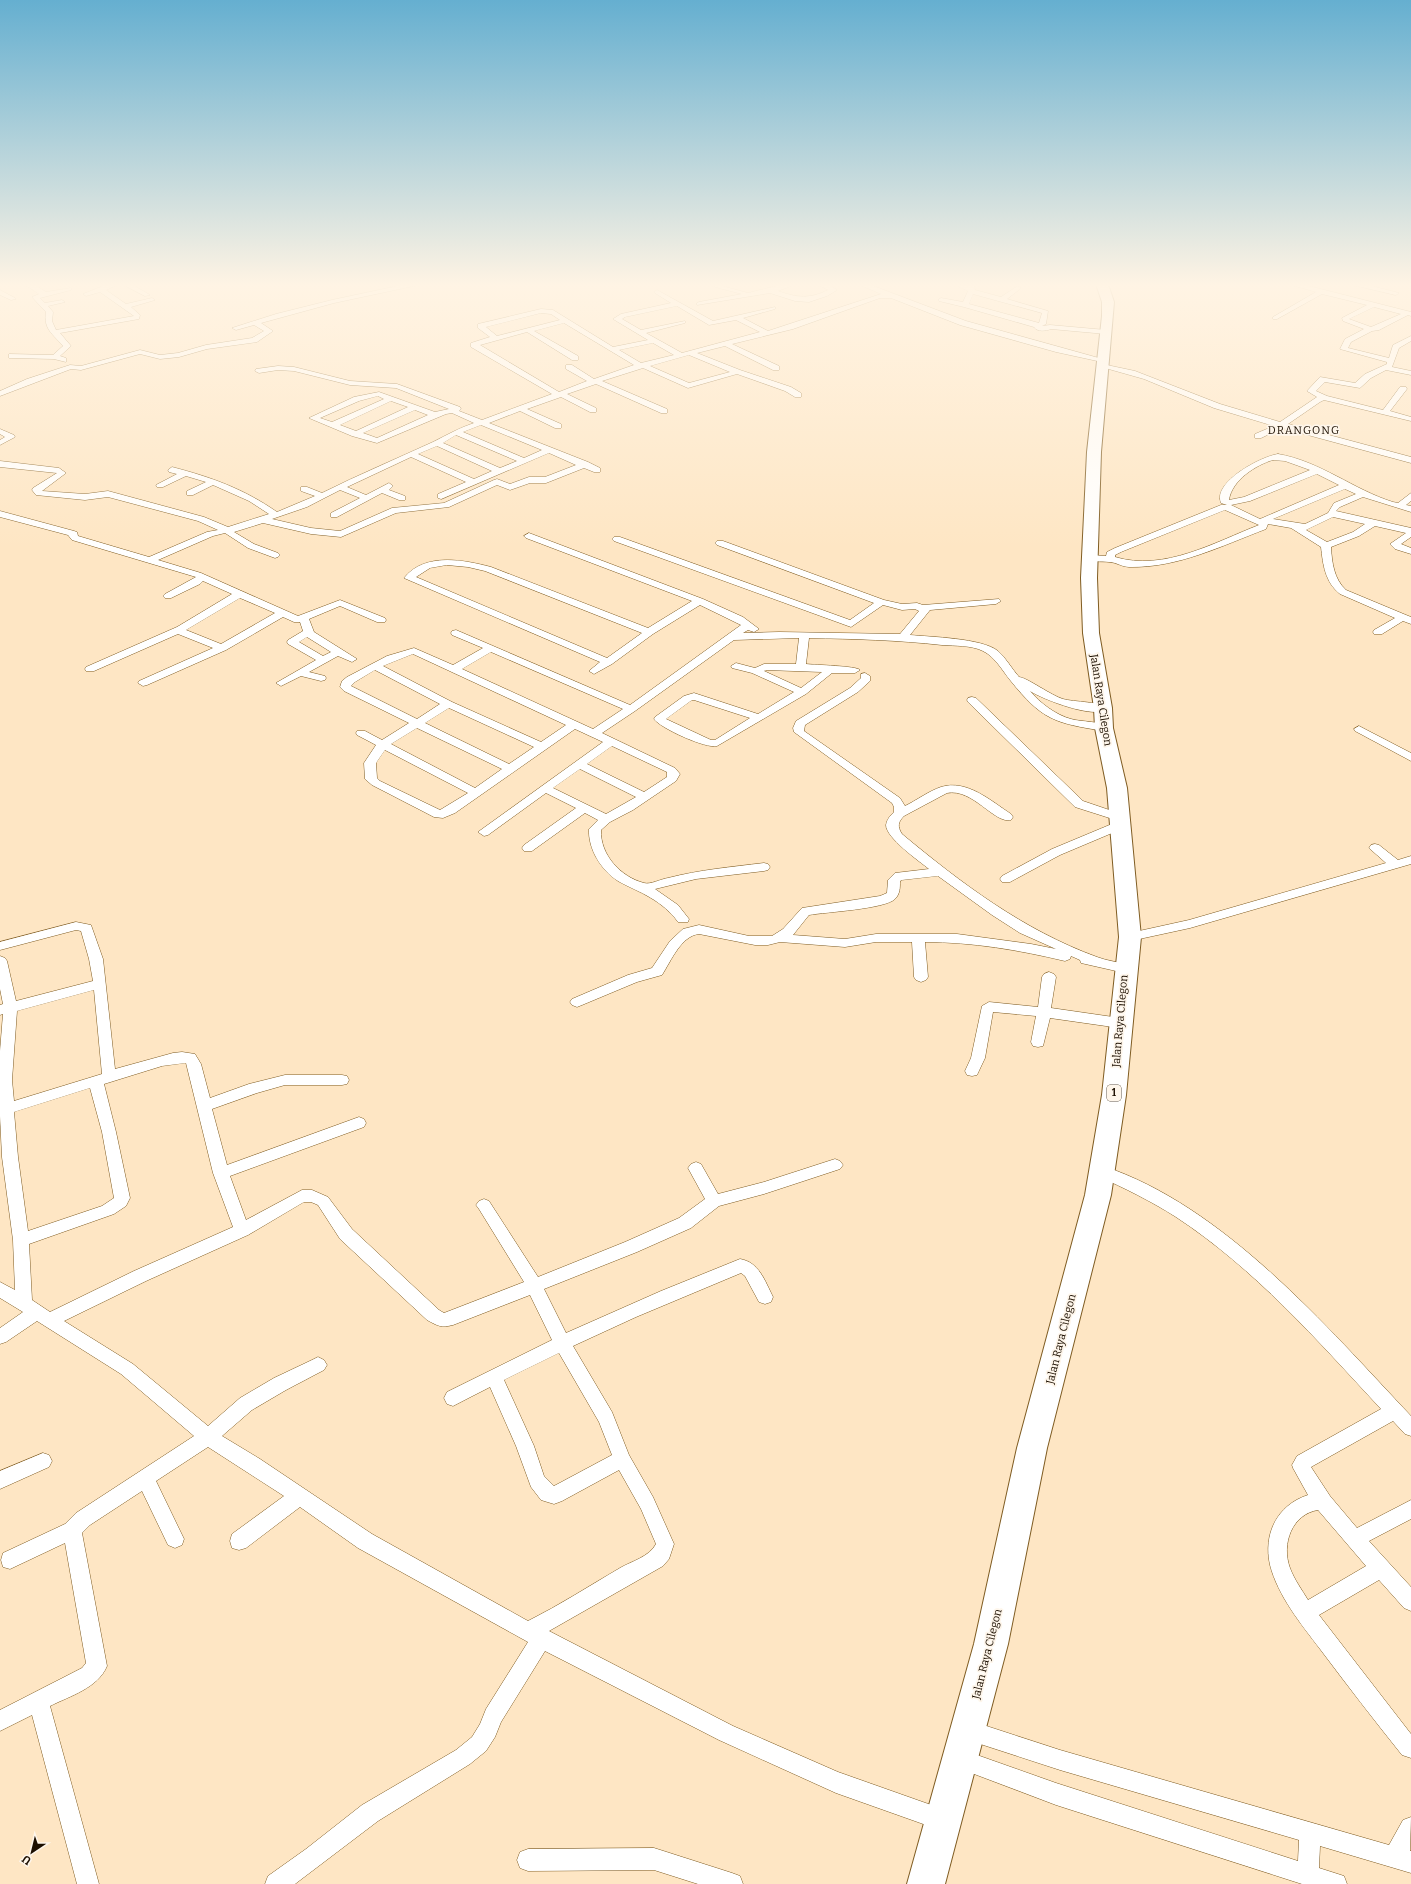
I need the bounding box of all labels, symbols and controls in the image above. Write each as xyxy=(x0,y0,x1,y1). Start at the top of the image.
district label: DRANGONG xyxy=(1268,424,1340,437)
street label: Jalan Raya Cilegon xyxy=(1087,652,1115,747)
street label: Jalan Raya Cilegon xyxy=(1109,974,1131,1069)
road number: 1 xyxy=(1107,1085,1121,1101)
street label: Jalan Raya Cilegon xyxy=(1043,1292,1079,1387)
street label: Jalan Raya Cilegon xyxy=(969,1607,1005,1702)
north arrow xyxy=(12,1832,52,1872)
text: U xyxy=(19,1852,34,1867)

